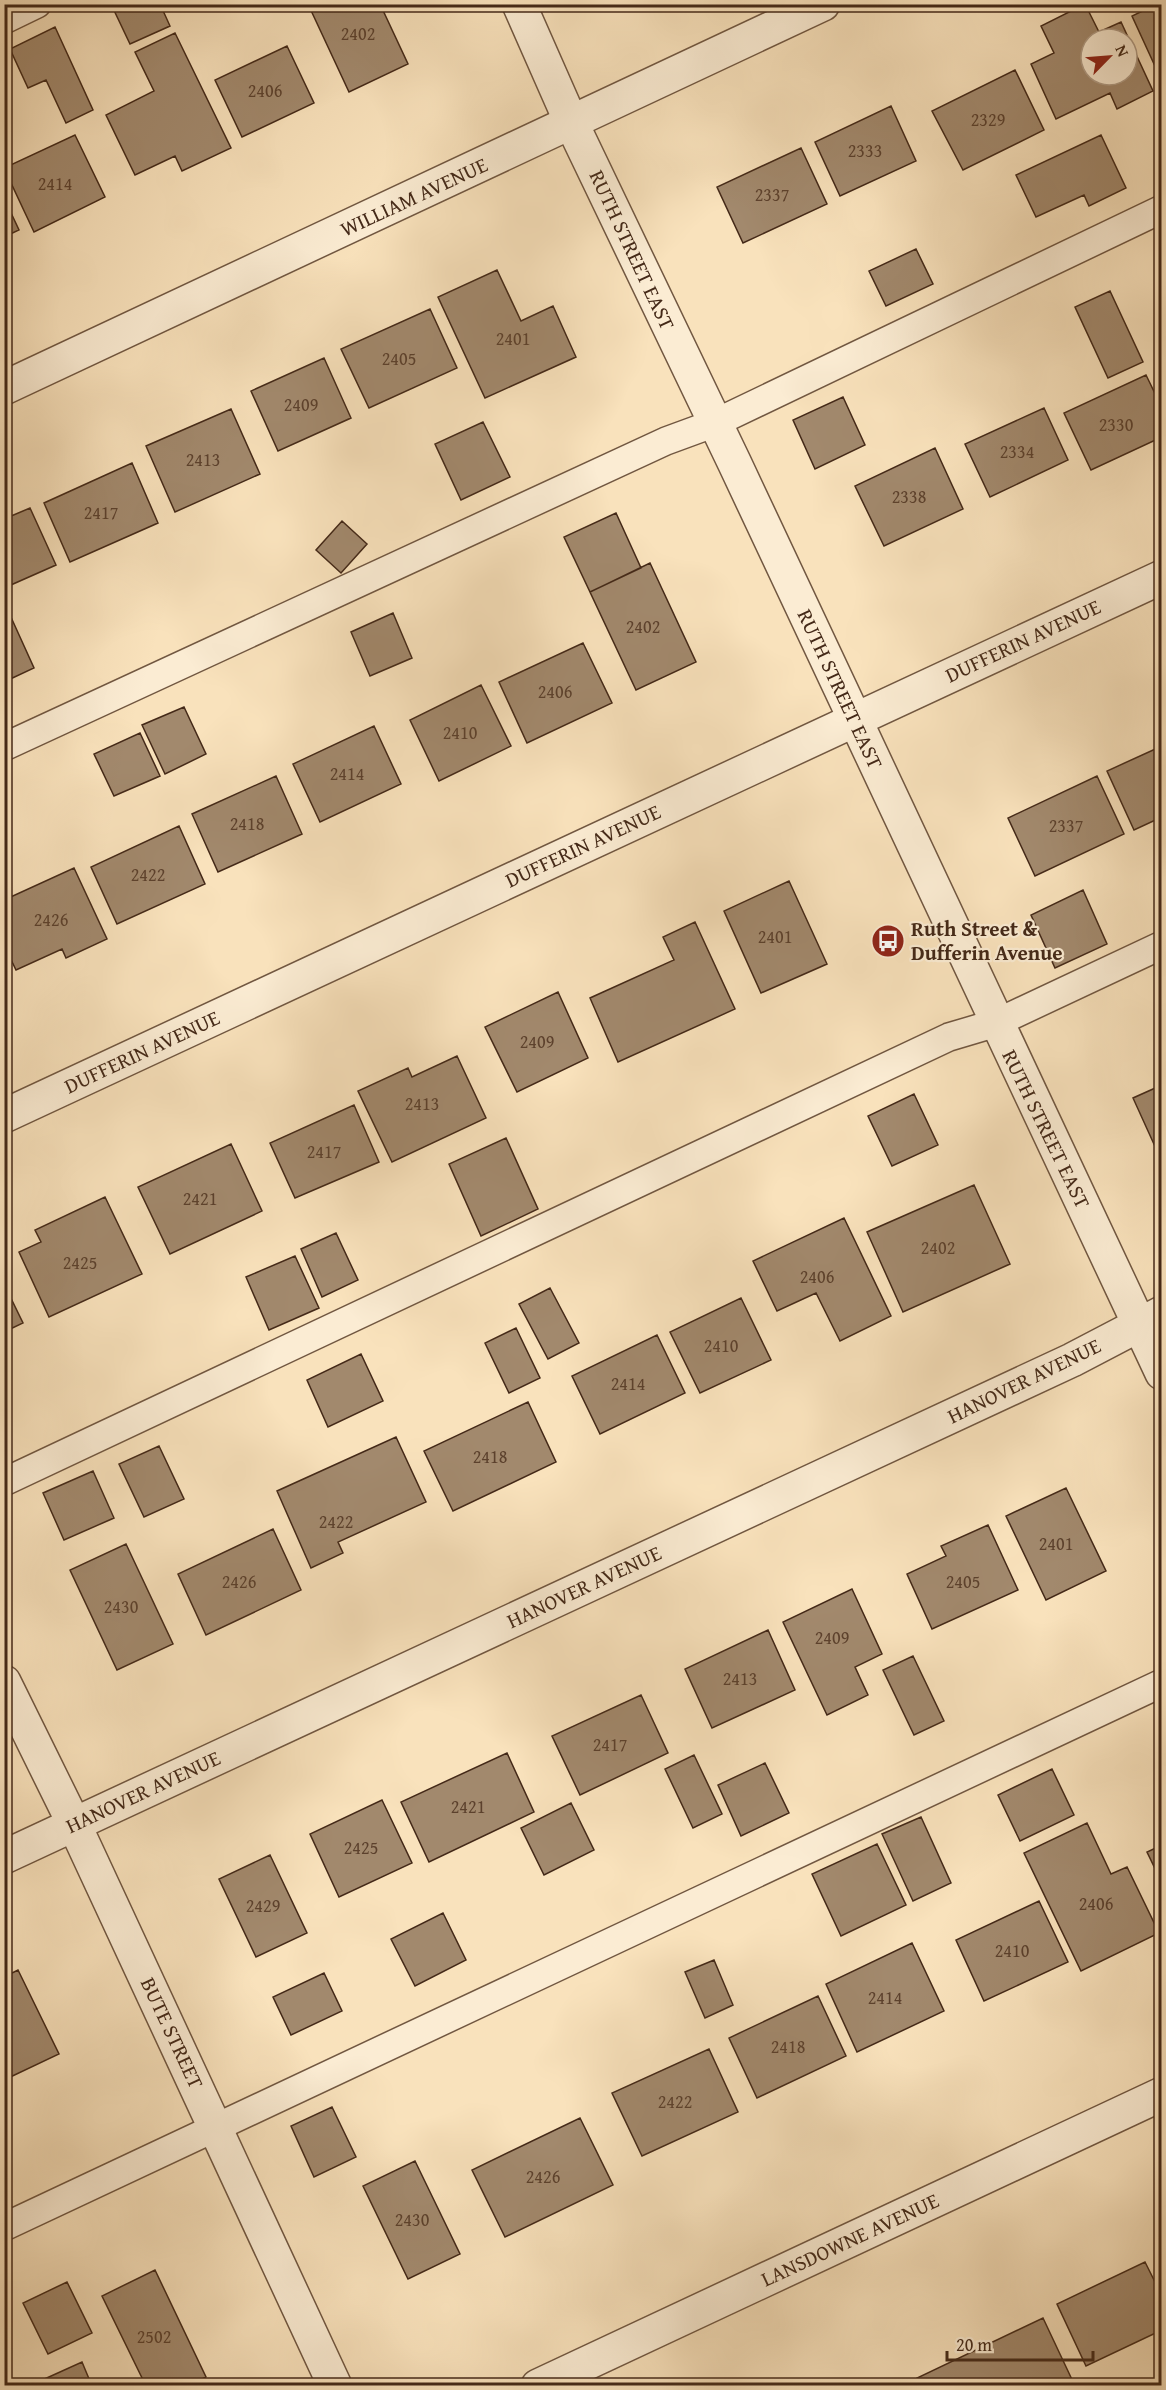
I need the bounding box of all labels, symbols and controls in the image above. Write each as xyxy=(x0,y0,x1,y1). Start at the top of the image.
house number: 2402 xyxy=(341,20,375,47)
north arrow xyxy=(1079,27,1139,87)
text: N xyxy=(1109,41,1136,61)
house number: 2406 xyxy=(248,77,282,104)
house number: 2329 xyxy=(971,106,1005,133)
house number: 2333 xyxy=(848,137,882,164)
street label: WILLIAM AVENUE xyxy=(335,149,493,244)
street label: RUTH STREET EAST xyxy=(582,165,683,335)
house number: 2414 xyxy=(38,170,72,197)
house number: 2337 xyxy=(755,181,789,208)
house number: 2401 xyxy=(496,325,530,352)
house number: 2405 xyxy=(382,345,416,372)
house number: 2409 xyxy=(284,391,318,418)
house number: 2330 xyxy=(1099,411,1134,438)
house number: 2334 xyxy=(1000,438,1034,465)
house number: 2413 xyxy=(186,446,220,473)
house number: 2338 xyxy=(892,483,926,510)
house number: 2417 xyxy=(84,499,118,526)
street label: DUFFERIN AVENUE xyxy=(940,591,1106,690)
street label: RUTH STREET EAST xyxy=(790,604,891,774)
house number: 2402 xyxy=(626,613,660,640)
house number: 2406 xyxy=(538,678,572,705)
house number: 2410 xyxy=(443,719,478,746)
house number: 2414 xyxy=(330,760,364,787)
street label: DUFFERIN AVENUE xyxy=(500,796,666,895)
house number: 2418 xyxy=(230,810,264,837)
house number: 2337 xyxy=(1049,812,1083,839)
house number: 2422 xyxy=(131,861,165,888)
house number: 2426 xyxy=(34,906,68,933)
place label: Ruth Street & Dufferin Avenue xyxy=(911,913,1063,968)
house number: 2401 xyxy=(758,923,792,950)
bus stop icon: Ruth Street & Dufferin Avenue xyxy=(870,923,906,959)
street label: DUFFERIN AVENUE xyxy=(59,1002,225,1101)
house number: 2409 xyxy=(520,1028,554,1055)
street label: RUTH STREET EAST xyxy=(995,1044,1098,1214)
house number: 2413 xyxy=(405,1090,439,1117)
house number: 2417 xyxy=(307,1138,341,1165)
house number: 2421 xyxy=(183,1185,217,1212)
house number: 2402 xyxy=(921,1234,955,1261)
house number: 2425 xyxy=(63,1249,97,1276)
house number: 2406 xyxy=(800,1263,834,1290)
street label: HANOVER AVENUE xyxy=(942,1330,1106,1431)
house number: 2410 xyxy=(704,1332,739,1359)
house number: 2414 xyxy=(611,1370,645,1397)
house number: 2418 xyxy=(473,1443,507,1470)
house number: 2422 xyxy=(319,1508,353,1535)
house number: 2401 xyxy=(1039,1530,1073,1557)
street label: HANOVER AVENUE xyxy=(501,1537,666,1636)
house number: 2426 xyxy=(222,1568,256,1595)
house number: 2405 xyxy=(946,1568,980,1595)
house number: 2430 xyxy=(104,1593,139,1620)
house number: 2409 xyxy=(815,1624,849,1651)
house number: 2413 xyxy=(723,1665,757,1692)
house number: 2417 xyxy=(593,1731,627,1758)
street label: HANOVER AVENUE xyxy=(60,1742,225,1841)
house number: 2421 xyxy=(451,1793,485,1820)
house number: 2425 xyxy=(344,1834,378,1861)
house number: 2406 xyxy=(1079,1890,1113,1917)
house number: 2429 xyxy=(246,1892,280,1919)
house number: 2410 xyxy=(995,1937,1030,1964)
street label: BUTE STREET xyxy=(133,1972,212,2094)
house number: 2414 xyxy=(868,1984,902,2011)
house number: 2418 xyxy=(771,2033,805,2060)
house number: 2422 xyxy=(658,2088,692,2115)
house number: 2426 xyxy=(526,2163,560,2190)
street label: LANSDOWNE AVENUE xyxy=(756,2185,944,2294)
house number: 2430 xyxy=(395,2206,430,2233)
house number: 2502 xyxy=(137,2323,171,2350)
scale bar xyxy=(947,2324,1092,2362)
text: 20 m xyxy=(956,2331,992,2358)

